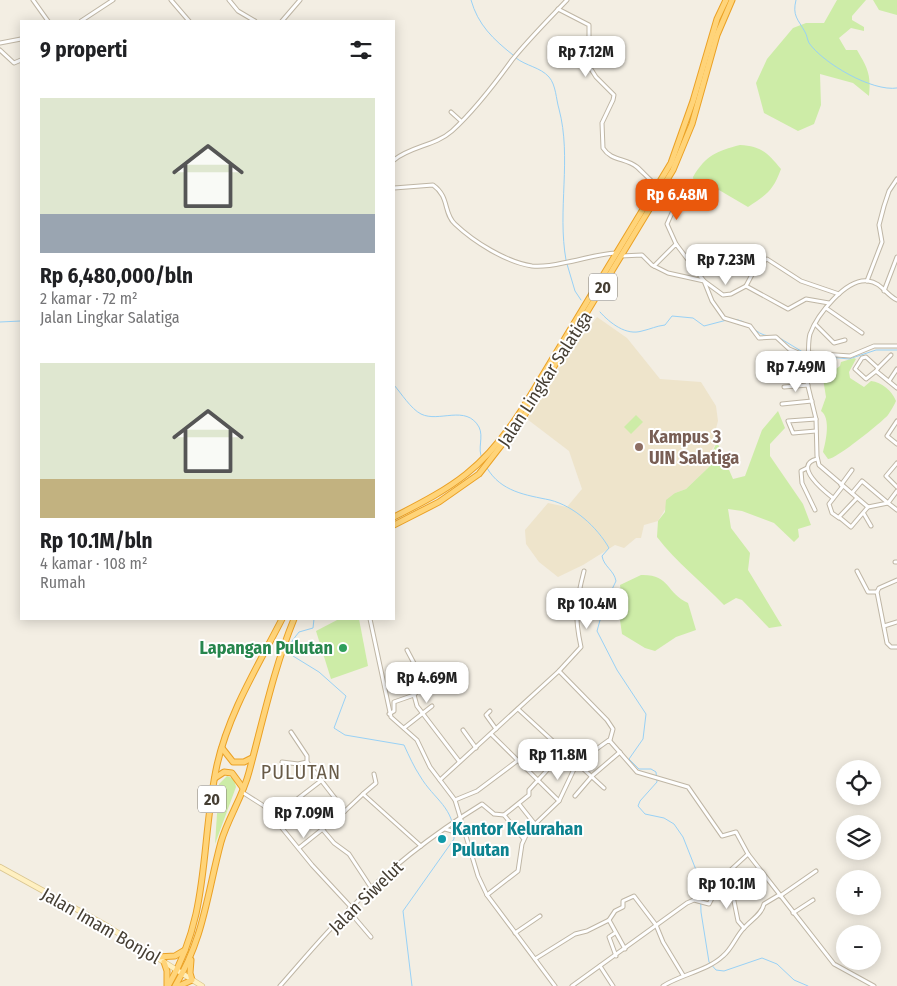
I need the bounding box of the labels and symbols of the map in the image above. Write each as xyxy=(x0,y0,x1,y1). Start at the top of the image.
pin: Rp 7.12M xyxy=(534,36,638,78)
pin: Rp 6.48M xyxy=(625,178,729,221)
pin: Rp 7.23M xyxy=(674,244,778,286)
road number: 20 xyxy=(589,274,617,300)
street label: Jalan Lingkar Salatiga xyxy=(493,307,597,451)
pin: Rp 7.49M xyxy=(744,350,848,393)
place label: Kampus 3 UIN Salatiga xyxy=(649,426,739,469)
marker: Kampus 3 UIN Salatiga xyxy=(633,441,645,453)
pin: Rp 10.4M xyxy=(535,588,639,630)
place label: Lapangan Pulutan xyxy=(200,637,333,659)
marker: Lapangan Pulutan xyxy=(337,642,349,654)
pin: Rp 4.69M xyxy=(375,662,479,704)
pin: Rp 11.8M xyxy=(506,738,610,781)
district label: PULUTAN xyxy=(261,760,341,784)
road number: 20 xyxy=(198,786,226,812)
pin: Rp 7.09M xyxy=(252,796,356,839)
place label: Kantor Kelurahan Pulutan xyxy=(452,818,583,861)
marker: Kantor Kelurahan Pulutan xyxy=(436,833,448,845)
street label: Jalan Siwelut xyxy=(324,856,408,938)
pin: Rp 10.1M xyxy=(675,868,779,910)
street label: Jalan Imam Bonjol xyxy=(38,883,165,969)

